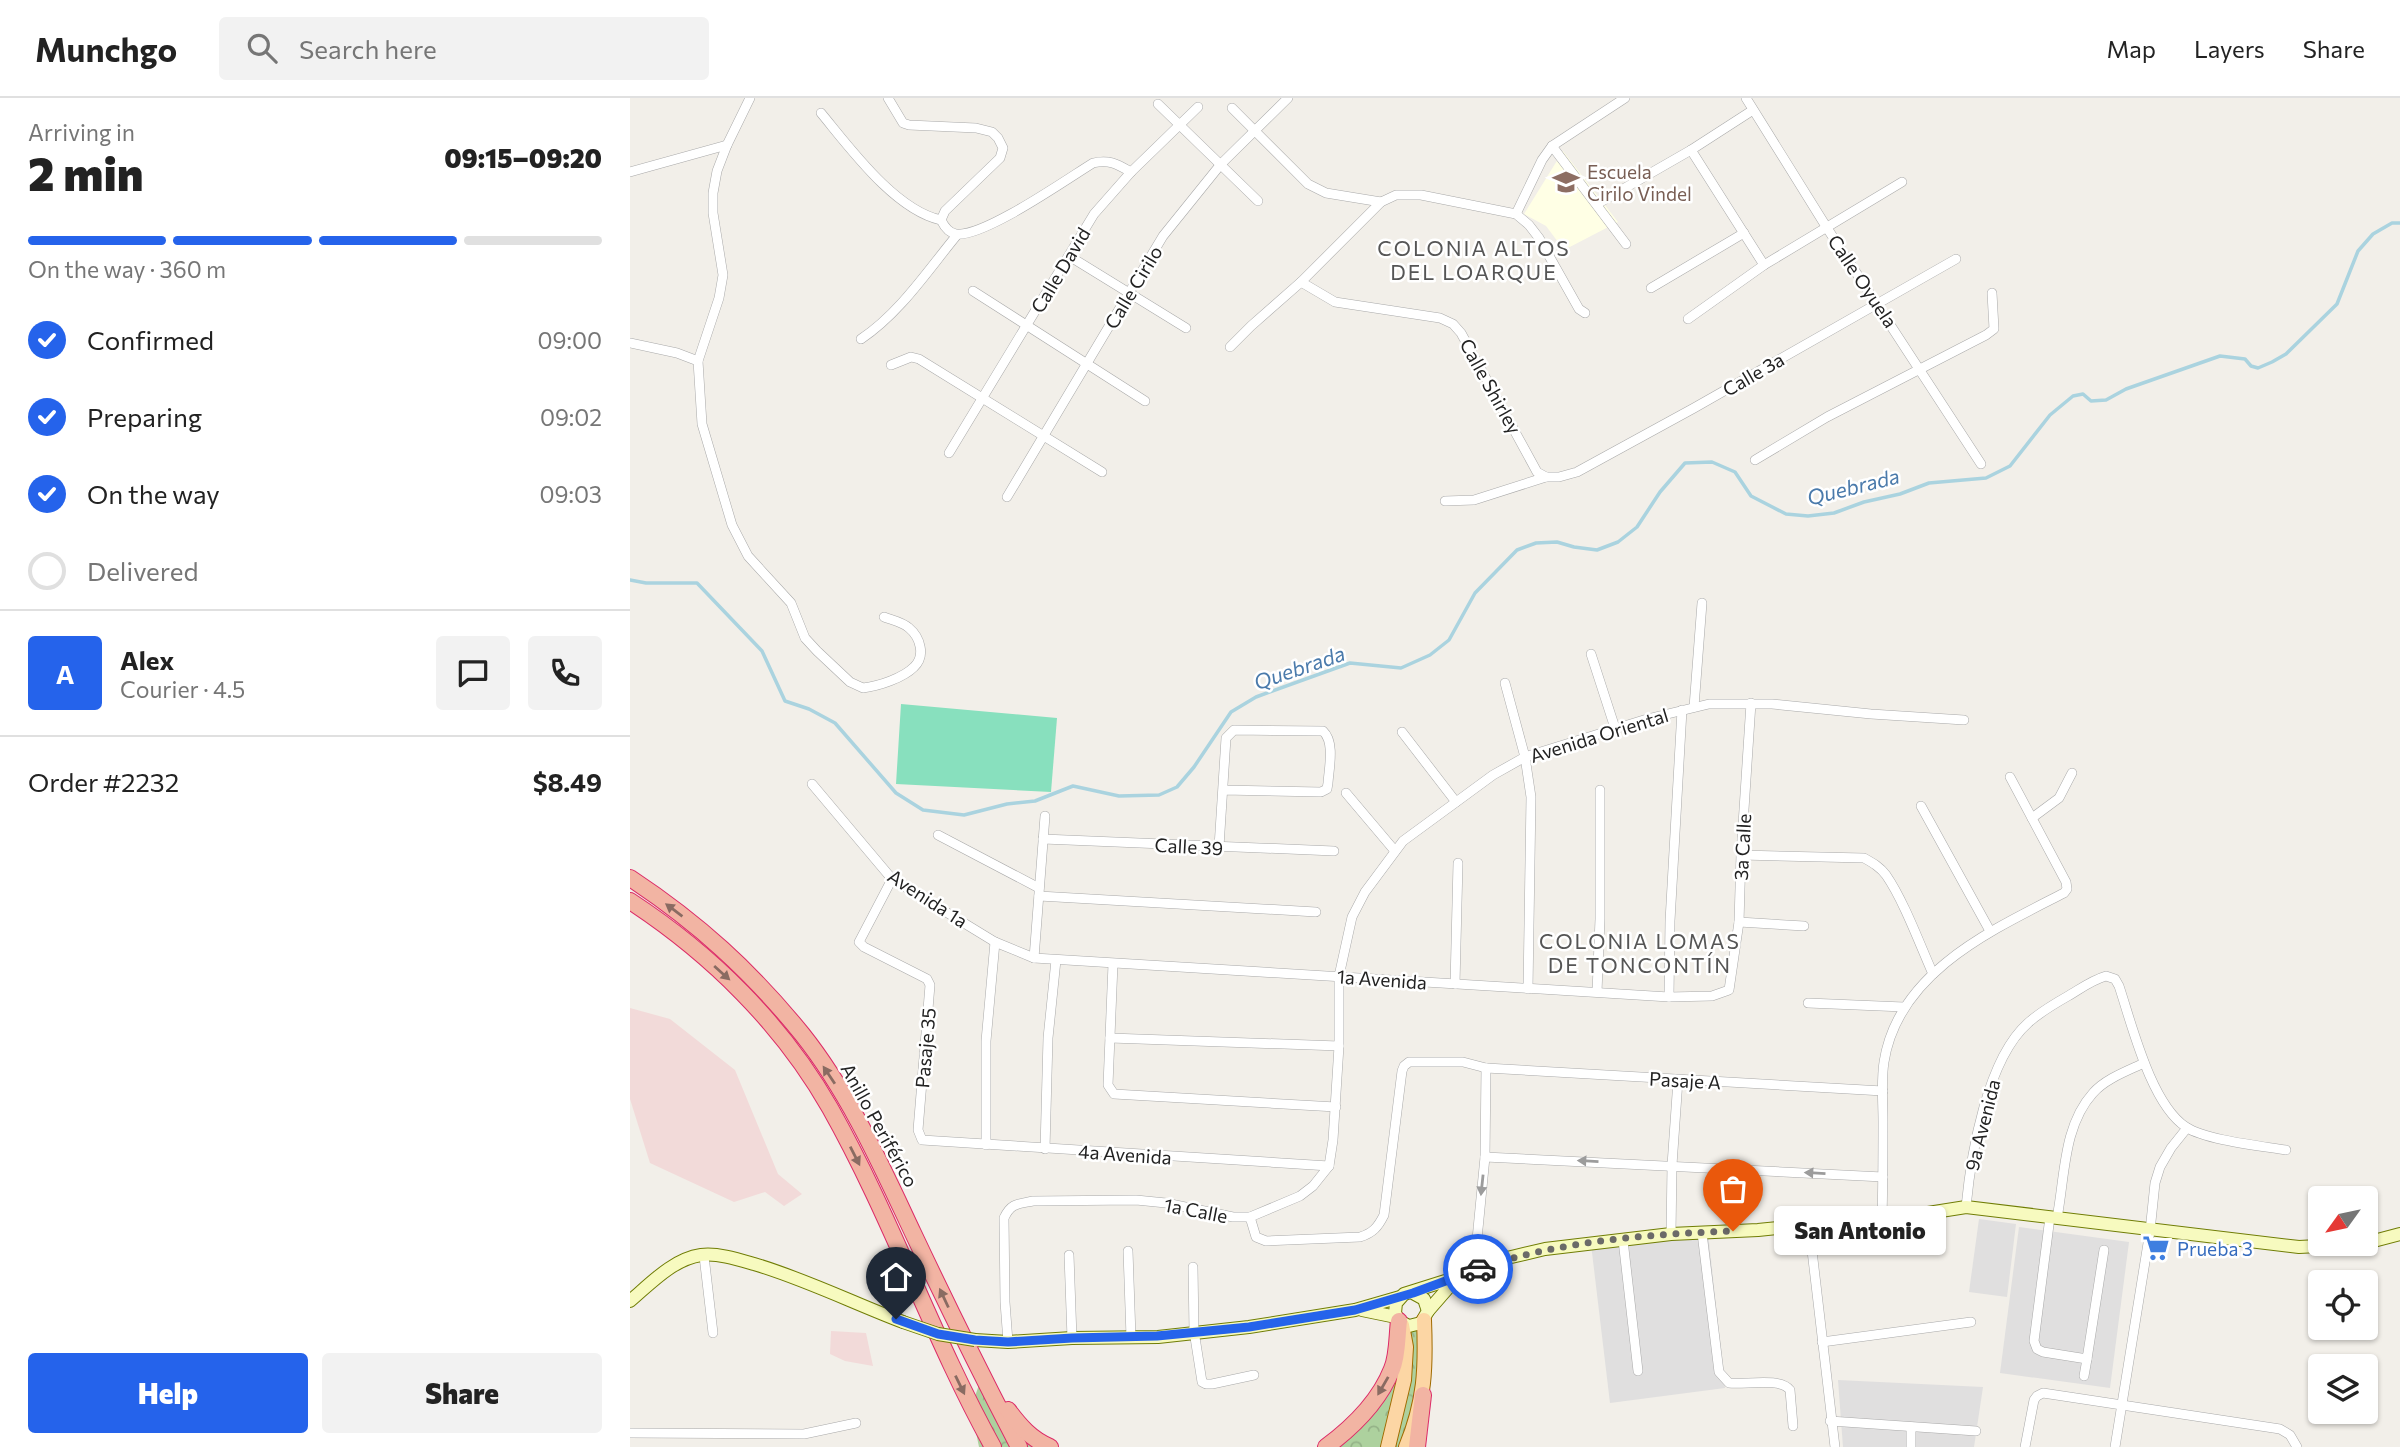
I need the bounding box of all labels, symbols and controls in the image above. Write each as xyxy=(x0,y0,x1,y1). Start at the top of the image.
search box xyxy=(219,17,709,80)
text: Munchgo xyxy=(35,28,177,69)
icon: search xyxy=(243,29,281,67)
text: Search here xyxy=(299,33,437,64)
text: Map xyxy=(2107,34,2156,63)
text: Layers xyxy=(2194,34,2265,63)
text: Share xyxy=(2303,34,2365,63)
text: Arriving in xyxy=(28,118,135,146)
text: 09:15–09:20 xyxy=(444,142,602,173)
text: 2 min xyxy=(28,144,144,200)
place label: Escuela Cirilo Vindel xyxy=(1587,160,1692,205)
school or university icon: Escuela Cirilo Vindel xyxy=(1551,167,1581,197)
street label: Calle David xyxy=(1026,223,1094,317)
street label: Calle Oyuela xyxy=(1824,230,1902,332)
district label: COLONIA ALTOS DEL LOARQUE xyxy=(1377,235,1571,284)
street label: Calle Cirilo xyxy=(1099,241,1167,333)
text: On the way · 360 m xyxy=(28,255,226,283)
icon: check xyxy=(28,321,66,359)
text: Confirmed xyxy=(87,324,214,355)
text: 09:00 xyxy=(538,326,602,354)
street label: Calle Shirley xyxy=(1455,334,1527,438)
street label: Calle 3a xyxy=(1718,347,1788,401)
icon: check xyxy=(28,398,66,436)
text: Preparing xyxy=(87,401,202,432)
text: 09:02 xyxy=(540,403,602,431)
water label: Quebrada xyxy=(1804,462,1902,510)
icon: check xyxy=(28,475,66,513)
text: On the way xyxy=(87,478,220,509)
text: 09:03 xyxy=(540,480,602,508)
text: Delivered xyxy=(87,555,198,586)
button: chat xyxy=(436,636,510,710)
button: phone xyxy=(528,636,602,710)
water label: Quebrada xyxy=(1250,640,1348,694)
text: Alex xyxy=(120,644,174,675)
text: A xyxy=(56,658,74,689)
text: Courier · 4.5 xyxy=(120,675,245,703)
street label: Avenida Oriental xyxy=(1527,703,1671,767)
text: Order #2232 xyxy=(28,766,179,797)
text: $8.49 xyxy=(533,766,602,797)
street label: 3a Calle xyxy=(1729,813,1755,881)
street label: Calle 39 xyxy=(1154,833,1224,859)
street label: Avenida 1a xyxy=(884,864,972,932)
one-way arrow xyxy=(665,903,684,917)
district label: COLONIA LOMAS DE TONCONTÍN xyxy=(1539,928,1741,977)
street label: 1a Avenida xyxy=(1336,964,1428,994)
one-way arrow xyxy=(713,965,731,981)
street label: Pasaje 35 xyxy=(910,1007,940,1089)
street label: Anillo Periférico xyxy=(837,1059,923,1191)
one-way arrow xyxy=(823,1065,836,1084)
street label: Pasaje A xyxy=(1648,1067,1722,1093)
street label: 9a Avenida xyxy=(1960,1077,2004,1173)
street label: 4a Avenida xyxy=(1078,1139,1172,1169)
one-way arrow xyxy=(849,1146,861,1166)
one-way arrow xyxy=(1577,1156,1599,1167)
pin xyxy=(1703,1159,1763,1231)
one-way arrow xyxy=(1804,1168,1826,1179)
icon: bag xyxy=(1714,1170,1752,1208)
one-way arrow xyxy=(1476,1174,1487,1196)
north arrow xyxy=(2308,1186,2378,1256)
map controls xyxy=(2308,1186,2378,1424)
street label: 1a Calle xyxy=(1162,1193,1230,1227)
callout: San Antonio xyxy=(1775,1206,1946,1256)
text: San Antonio xyxy=(1794,1216,1926,1244)
supermarket icon: Prueba 3 xyxy=(2141,1233,2171,1263)
courier xyxy=(1443,1234,1513,1304)
place label: Prueba 3 xyxy=(2177,1237,2253,1260)
pin xyxy=(866,1247,926,1319)
icon: car xyxy=(1459,1250,1497,1288)
icon: home xyxy=(877,1258,915,1296)
button: locate xyxy=(2308,1270,2378,1340)
one-way arrow xyxy=(938,1288,949,1309)
button: Help xyxy=(28,1353,308,1433)
button: Share xyxy=(322,1353,602,1433)
button: layers xyxy=(2308,1354,2378,1424)
one-way arrow xyxy=(955,1375,966,1395)
one-way arrow xyxy=(1376,1376,1389,1395)

